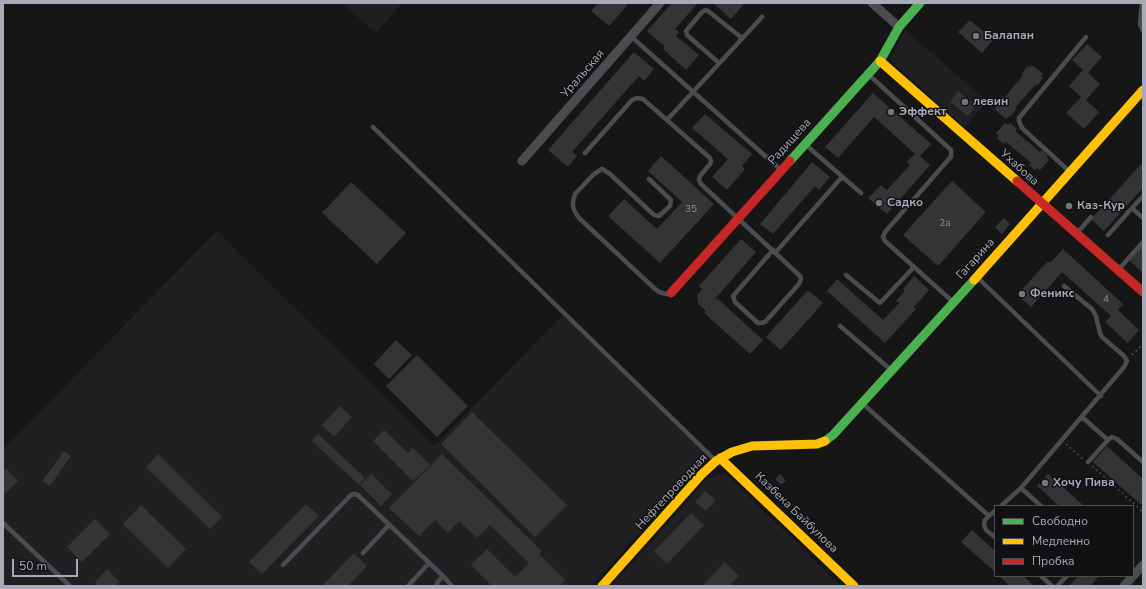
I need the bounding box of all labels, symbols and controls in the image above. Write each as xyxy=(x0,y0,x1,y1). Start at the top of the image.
place label: Балапан xyxy=(984,29,1034,43)
marker: Балапан xyxy=(971,31,981,41)
street label: Уральская xyxy=(558,47,608,101)
place label: левин xyxy=(973,95,1008,109)
marker: левин xyxy=(960,97,970,107)
place label: Эффект xyxy=(899,105,946,119)
marker: Эффект xyxy=(886,107,896,117)
street label: Радищева xyxy=(765,116,815,168)
street label: Ухабова xyxy=(997,147,1041,189)
place label: Садко xyxy=(887,196,923,210)
marker: Садко xyxy=(874,198,884,208)
place label: Каз-Кур xyxy=(1077,199,1125,213)
marker: Каз-Кур xyxy=(1064,201,1074,211)
house number: 35 xyxy=(685,204,697,216)
house number: 2а xyxy=(939,218,951,230)
street label: Гагарина xyxy=(954,235,998,283)
place label: Феникс xyxy=(1030,287,1074,301)
marker: Феникс xyxy=(1017,289,1027,299)
house number: 4 xyxy=(1103,294,1109,306)
street label: Нефтепроводная xyxy=(633,451,711,533)
street label: Казбека Байбулова xyxy=(751,470,841,556)
place label: Хочу Пива xyxy=(1053,476,1115,490)
marker: Хочу Пива xyxy=(1040,478,1050,488)
legend xyxy=(994,505,1134,577)
text: Свободно xyxy=(1032,513,1088,529)
text: Медленно xyxy=(1032,533,1090,549)
scale bar xyxy=(14,551,80,577)
text: Пробка xyxy=(1032,553,1075,569)
text: 50 m xyxy=(19,558,47,574)

